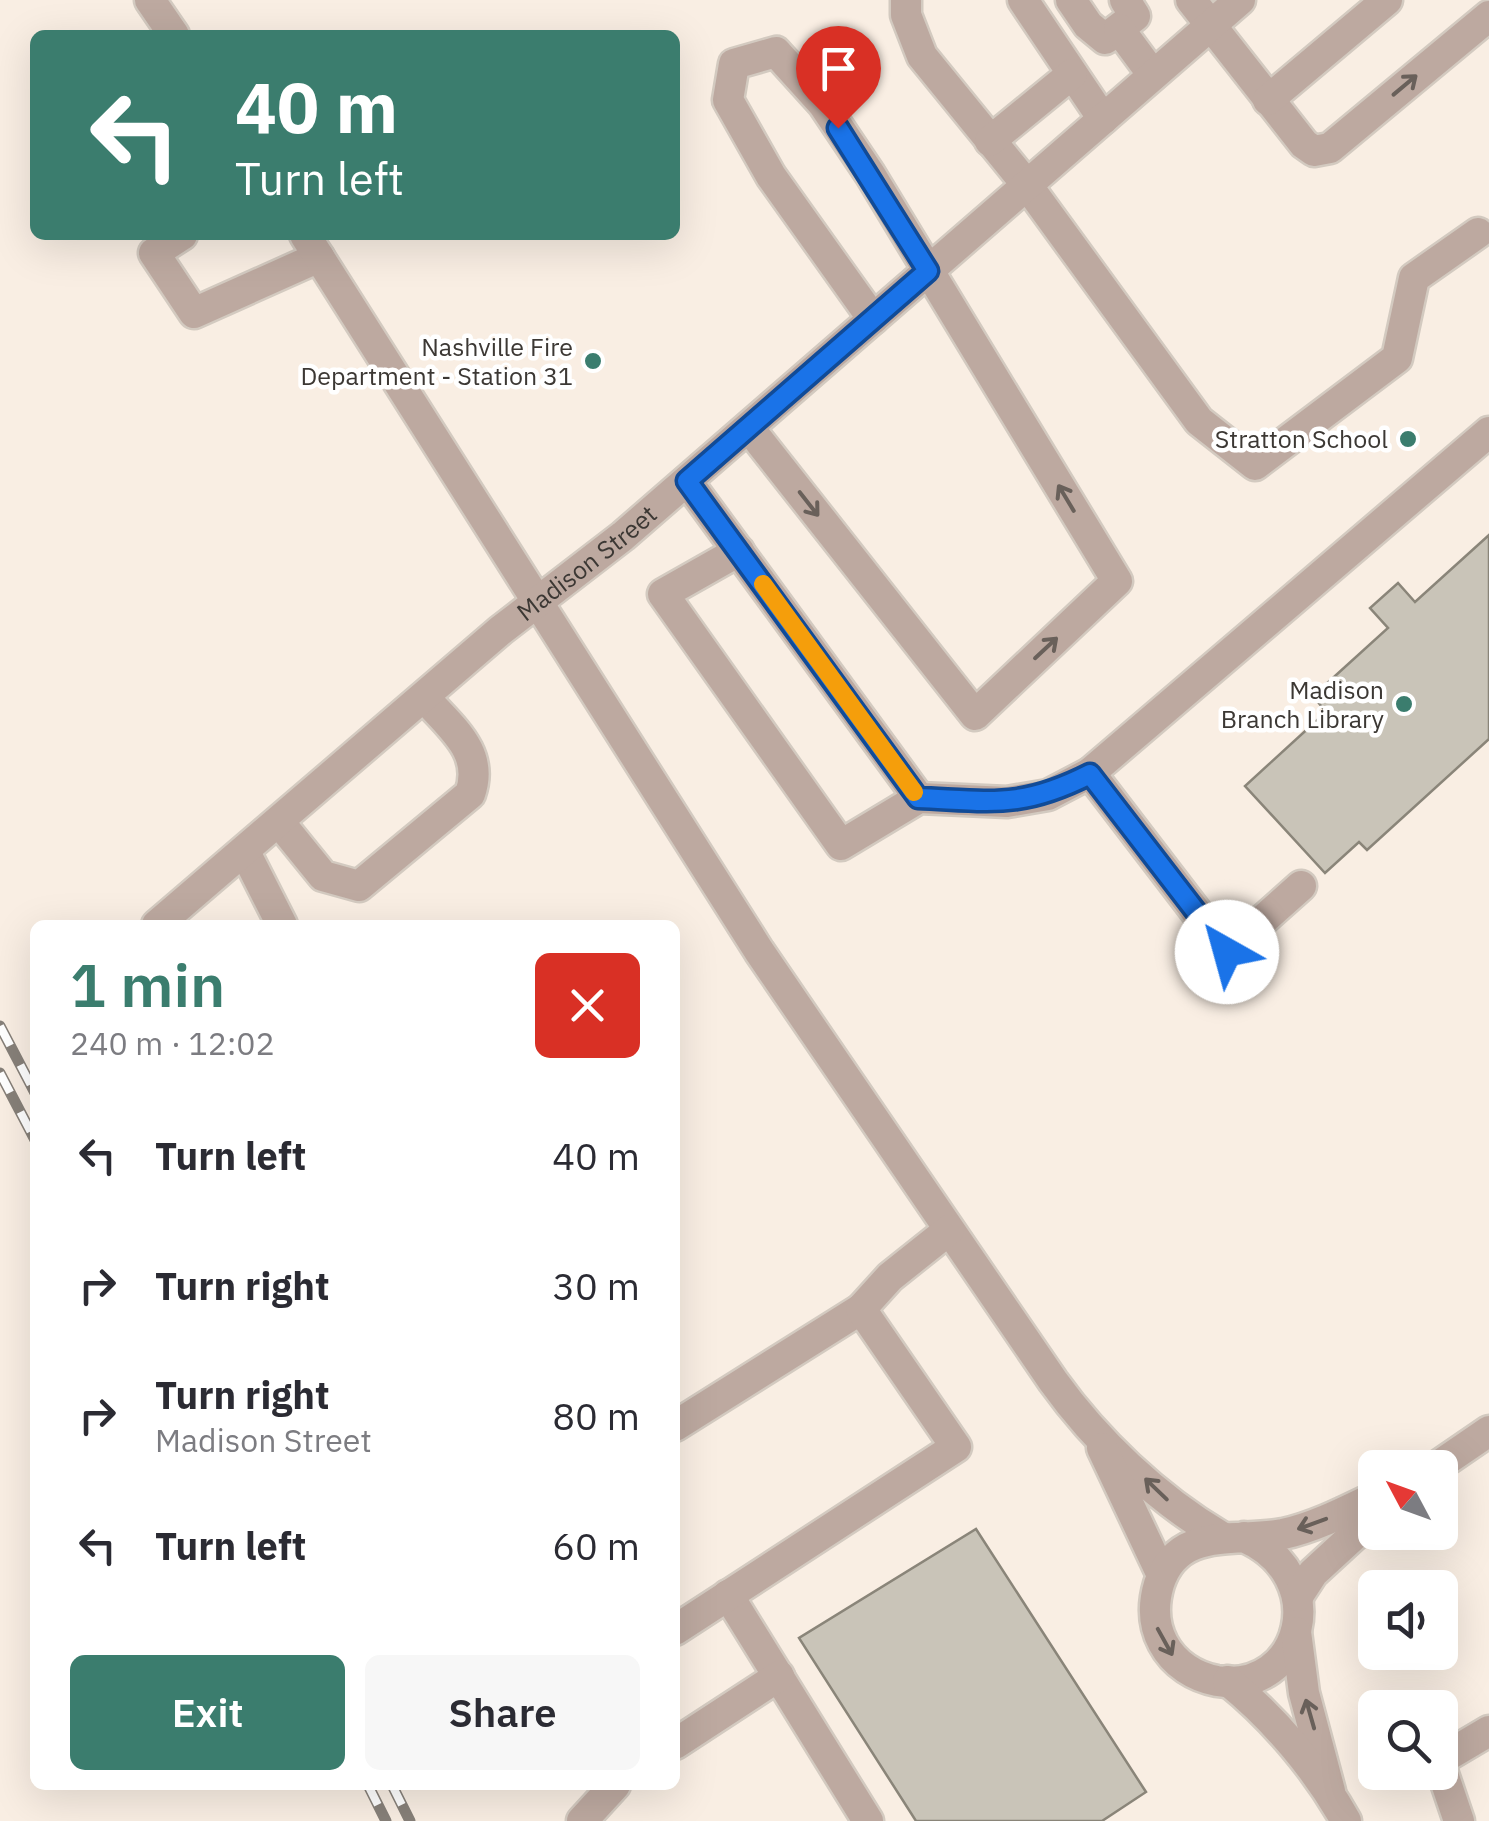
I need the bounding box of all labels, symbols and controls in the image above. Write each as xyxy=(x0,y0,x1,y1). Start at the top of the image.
pin xyxy=(796,26,881,129)
icon: arrive xyxy=(811,41,866,96)
text: 40 m xyxy=(235,61,398,152)
icon: left xyxy=(70,70,200,200)
one-way arrow xyxy=(1392,74,1417,97)
text: Turn left xyxy=(235,149,404,207)
place label: Nashville Fire Department - Station 31 xyxy=(301,330,573,392)
marker: Nashville Fire Department - Station 31 xyxy=(582,350,604,372)
place label: Stratton School xyxy=(1215,422,1388,455)
marker: Stratton School xyxy=(1397,428,1419,450)
one-way arrow xyxy=(1056,484,1076,513)
one-way arrow xyxy=(798,490,819,517)
street label: Madison Street xyxy=(510,497,663,628)
one-way arrow xyxy=(1033,636,1057,660)
place label: Madison Branch Library xyxy=(1221,673,1385,735)
marker: Madison Branch Library xyxy=(1393,693,1415,715)
position arrow xyxy=(1175,900,1279,1004)
text: 1 min xyxy=(70,945,225,1024)
button: close xyxy=(535,953,640,1058)
text: 240 m · 12:02 xyxy=(70,1022,275,1064)
icon: left xyxy=(70,1128,125,1183)
text: Turn left xyxy=(155,1131,306,1180)
text: 40 m xyxy=(552,1131,640,1180)
icon: right xyxy=(70,1258,125,1313)
text: Turn right xyxy=(155,1261,330,1310)
text: 30 m xyxy=(552,1261,640,1310)
text: Turn right xyxy=(155,1370,330,1419)
icon: right xyxy=(70,1388,125,1443)
text: 80 m xyxy=(552,1391,640,1440)
text: Madison Street xyxy=(155,1419,372,1461)
north arrow xyxy=(1358,1450,1458,1550)
map controls xyxy=(1358,1450,1458,1790)
one-way arrow xyxy=(1145,1477,1169,1501)
one-way arrow xyxy=(1297,1516,1328,1534)
icon: left xyxy=(70,1518,125,1573)
text: Turn left xyxy=(155,1521,306,1570)
text: 60 m xyxy=(552,1521,640,1570)
button: sound xyxy=(1358,1570,1458,1670)
one-way arrow xyxy=(1156,1627,1176,1656)
button: Exit xyxy=(70,1655,345,1770)
button: Share xyxy=(365,1655,640,1770)
button: search xyxy=(1358,1690,1458,1790)
one-way arrow xyxy=(1300,1698,1318,1730)

